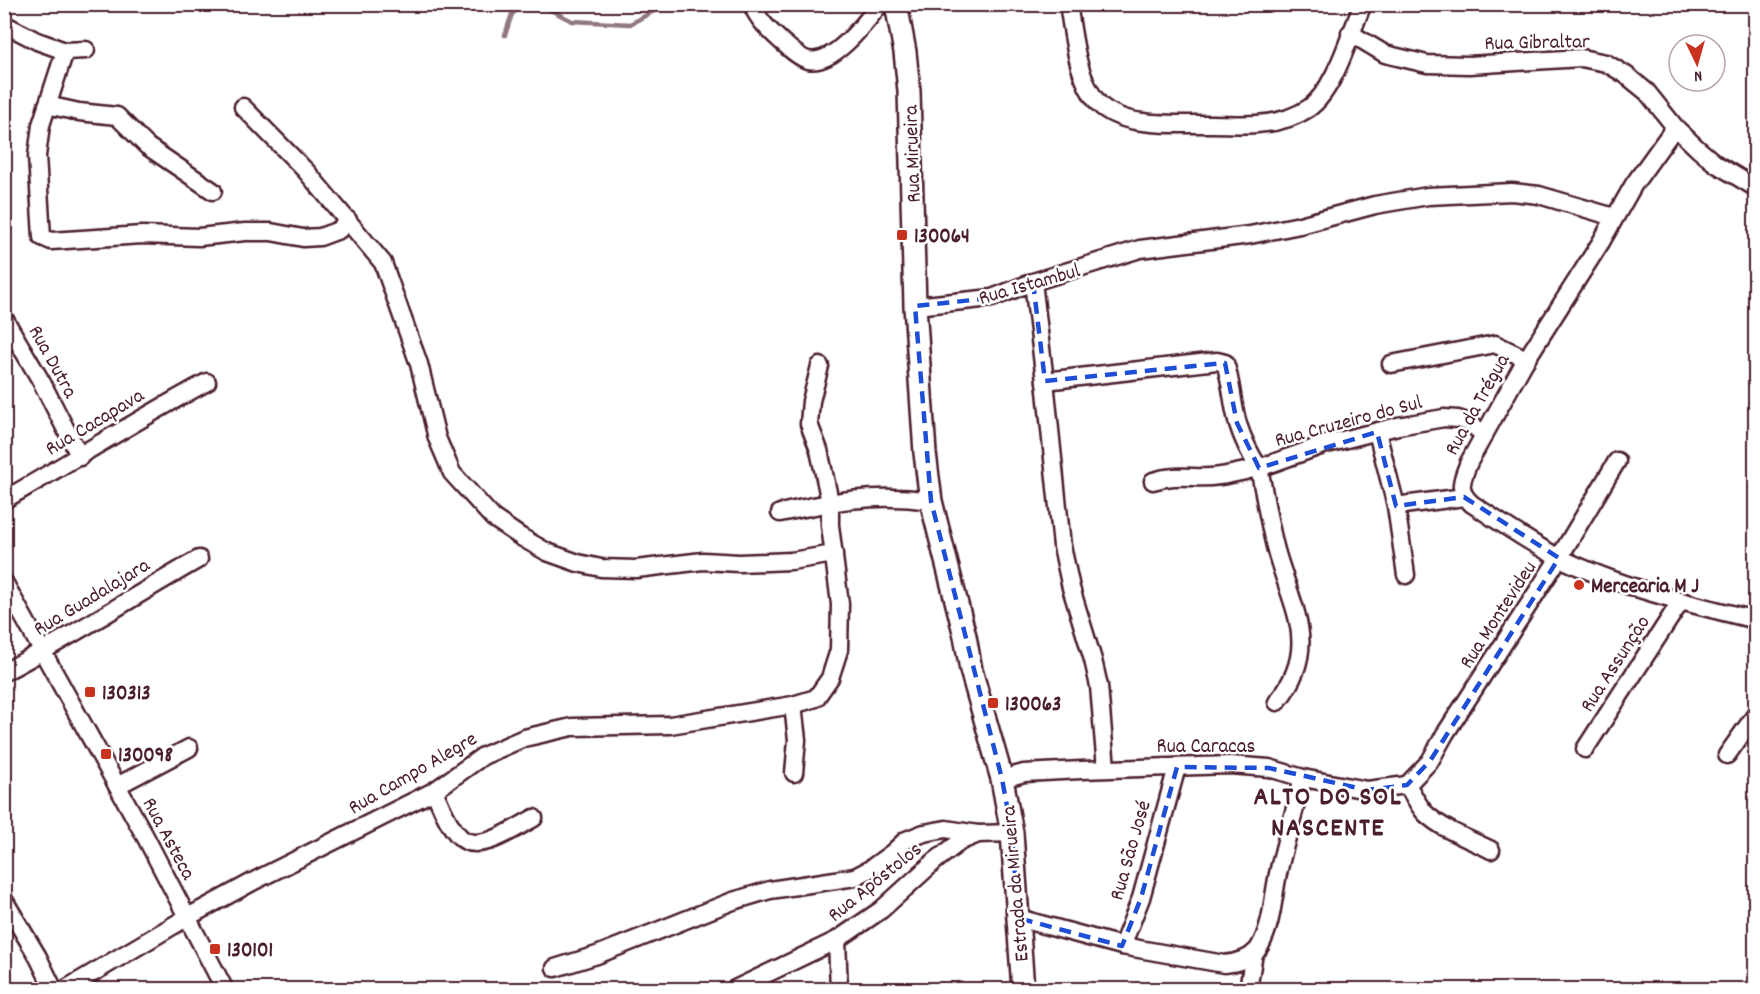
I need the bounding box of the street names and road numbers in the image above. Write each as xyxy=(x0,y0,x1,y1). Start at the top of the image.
street label: Rua Gibraltar xyxy=(1484,28,1590,60)
street label: Rua Mirueira xyxy=(897,103,931,203)
street label: Rua Istambul xyxy=(975,257,1084,315)
street label: Rua Dutra xyxy=(19,321,84,405)
street label: Rua da Trégua xyxy=(1438,348,1519,462)
street label: Rua Cacapava xyxy=(40,382,152,465)
street label: Rua Cruzeiro do Sul xyxy=(1272,389,1426,457)
street label: Rua Guadalajara xyxy=(29,551,157,645)
street label: Rua Montevideu xyxy=(1453,556,1546,675)
street label: Rua Assunção xyxy=(1574,610,1659,719)
street label: Rua Campo Alegre xyxy=(343,726,484,824)
street label: Rua Caracas xyxy=(1157,733,1255,763)
street label: Rua Asteca xyxy=(133,793,202,887)
street label: Rua São José xyxy=(1103,797,1160,904)
street label: Estrada da Mirueira xyxy=(995,803,1039,963)
street label: Rua Apóstolos xyxy=(822,836,929,931)

